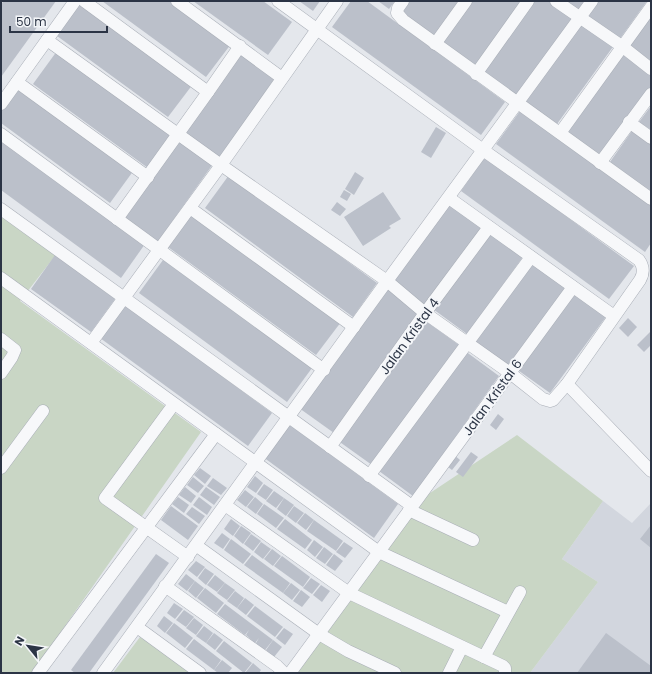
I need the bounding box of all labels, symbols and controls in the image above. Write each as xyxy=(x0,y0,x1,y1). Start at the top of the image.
scale bar xyxy=(10,8,107,34)
text: 50 m xyxy=(16,13,47,30)
street label: Jalan Kristal 4 xyxy=(375,294,444,378)
street label: Jalan Kristal 6 xyxy=(458,355,527,439)
north arrow xyxy=(8,626,48,666)
text: N xyxy=(10,633,28,649)

